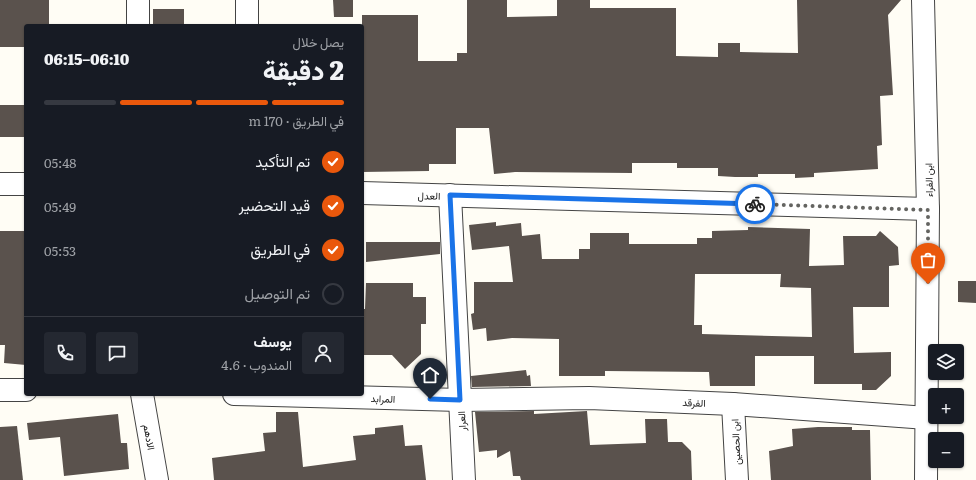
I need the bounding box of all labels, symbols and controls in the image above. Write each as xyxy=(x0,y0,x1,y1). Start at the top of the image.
text: يصل خلال xyxy=(293,32,344,51)
text: 06:10–06:15 xyxy=(44,47,129,70)
text: 2 دقيقة xyxy=(263,49,344,88)
text: في الطريق · 170 m xyxy=(249,111,344,130)
text: تم التأكيد xyxy=(255,149,310,172)
icon: check xyxy=(322,151,344,173)
text: 05:48 xyxy=(44,153,77,172)
street label: ابن الفراء xyxy=(920,163,936,197)
courier xyxy=(735,184,775,224)
street label: العدل xyxy=(418,187,440,203)
text: قيد التحضير xyxy=(239,193,310,216)
icon: bike xyxy=(744,193,766,215)
icon: check xyxy=(322,195,344,217)
text: 05:49 xyxy=(44,197,76,216)
text: في الطريق xyxy=(250,237,310,260)
icon: check xyxy=(322,239,344,261)
text: 05:53 xyxy=(44,241,76,260)
pin xyxy=(911,243,945,284)
icon: bag xyxy=(917,249,939,271)
text: تم التوصيل xyxy=(244,281,310,304)
text: يوسف xyxy=(254,329,292,352)
button: phone xyxy=(44,332,86,374)
button: chat xyxy=(96,332,138,374)
button: person xyxy=(302,332,344,374)
map controls xyxy=(928,344,964,468)
button: layers xyxy=(928,344,964,380)
text: المندوب · 4.6 xyxy=(221,355,292,374)
pin xyxy=(413,358,447,399)
icon: home xyxy=(419,364,441,386)
button: + xyxy=(928,388,964,424)
street label: المرابد xyxy=(370,390,396,406)
street label: الفرقد xyxy=(682,394,706,410)
street label: العرار xyxy=(453,411,469,432)
street label: ابن الحصين xyxy=(726,418,744,466)
street label: الادهم xyxy=(140,423,160,451)
button: − xyxy=(928,432,964,468)

